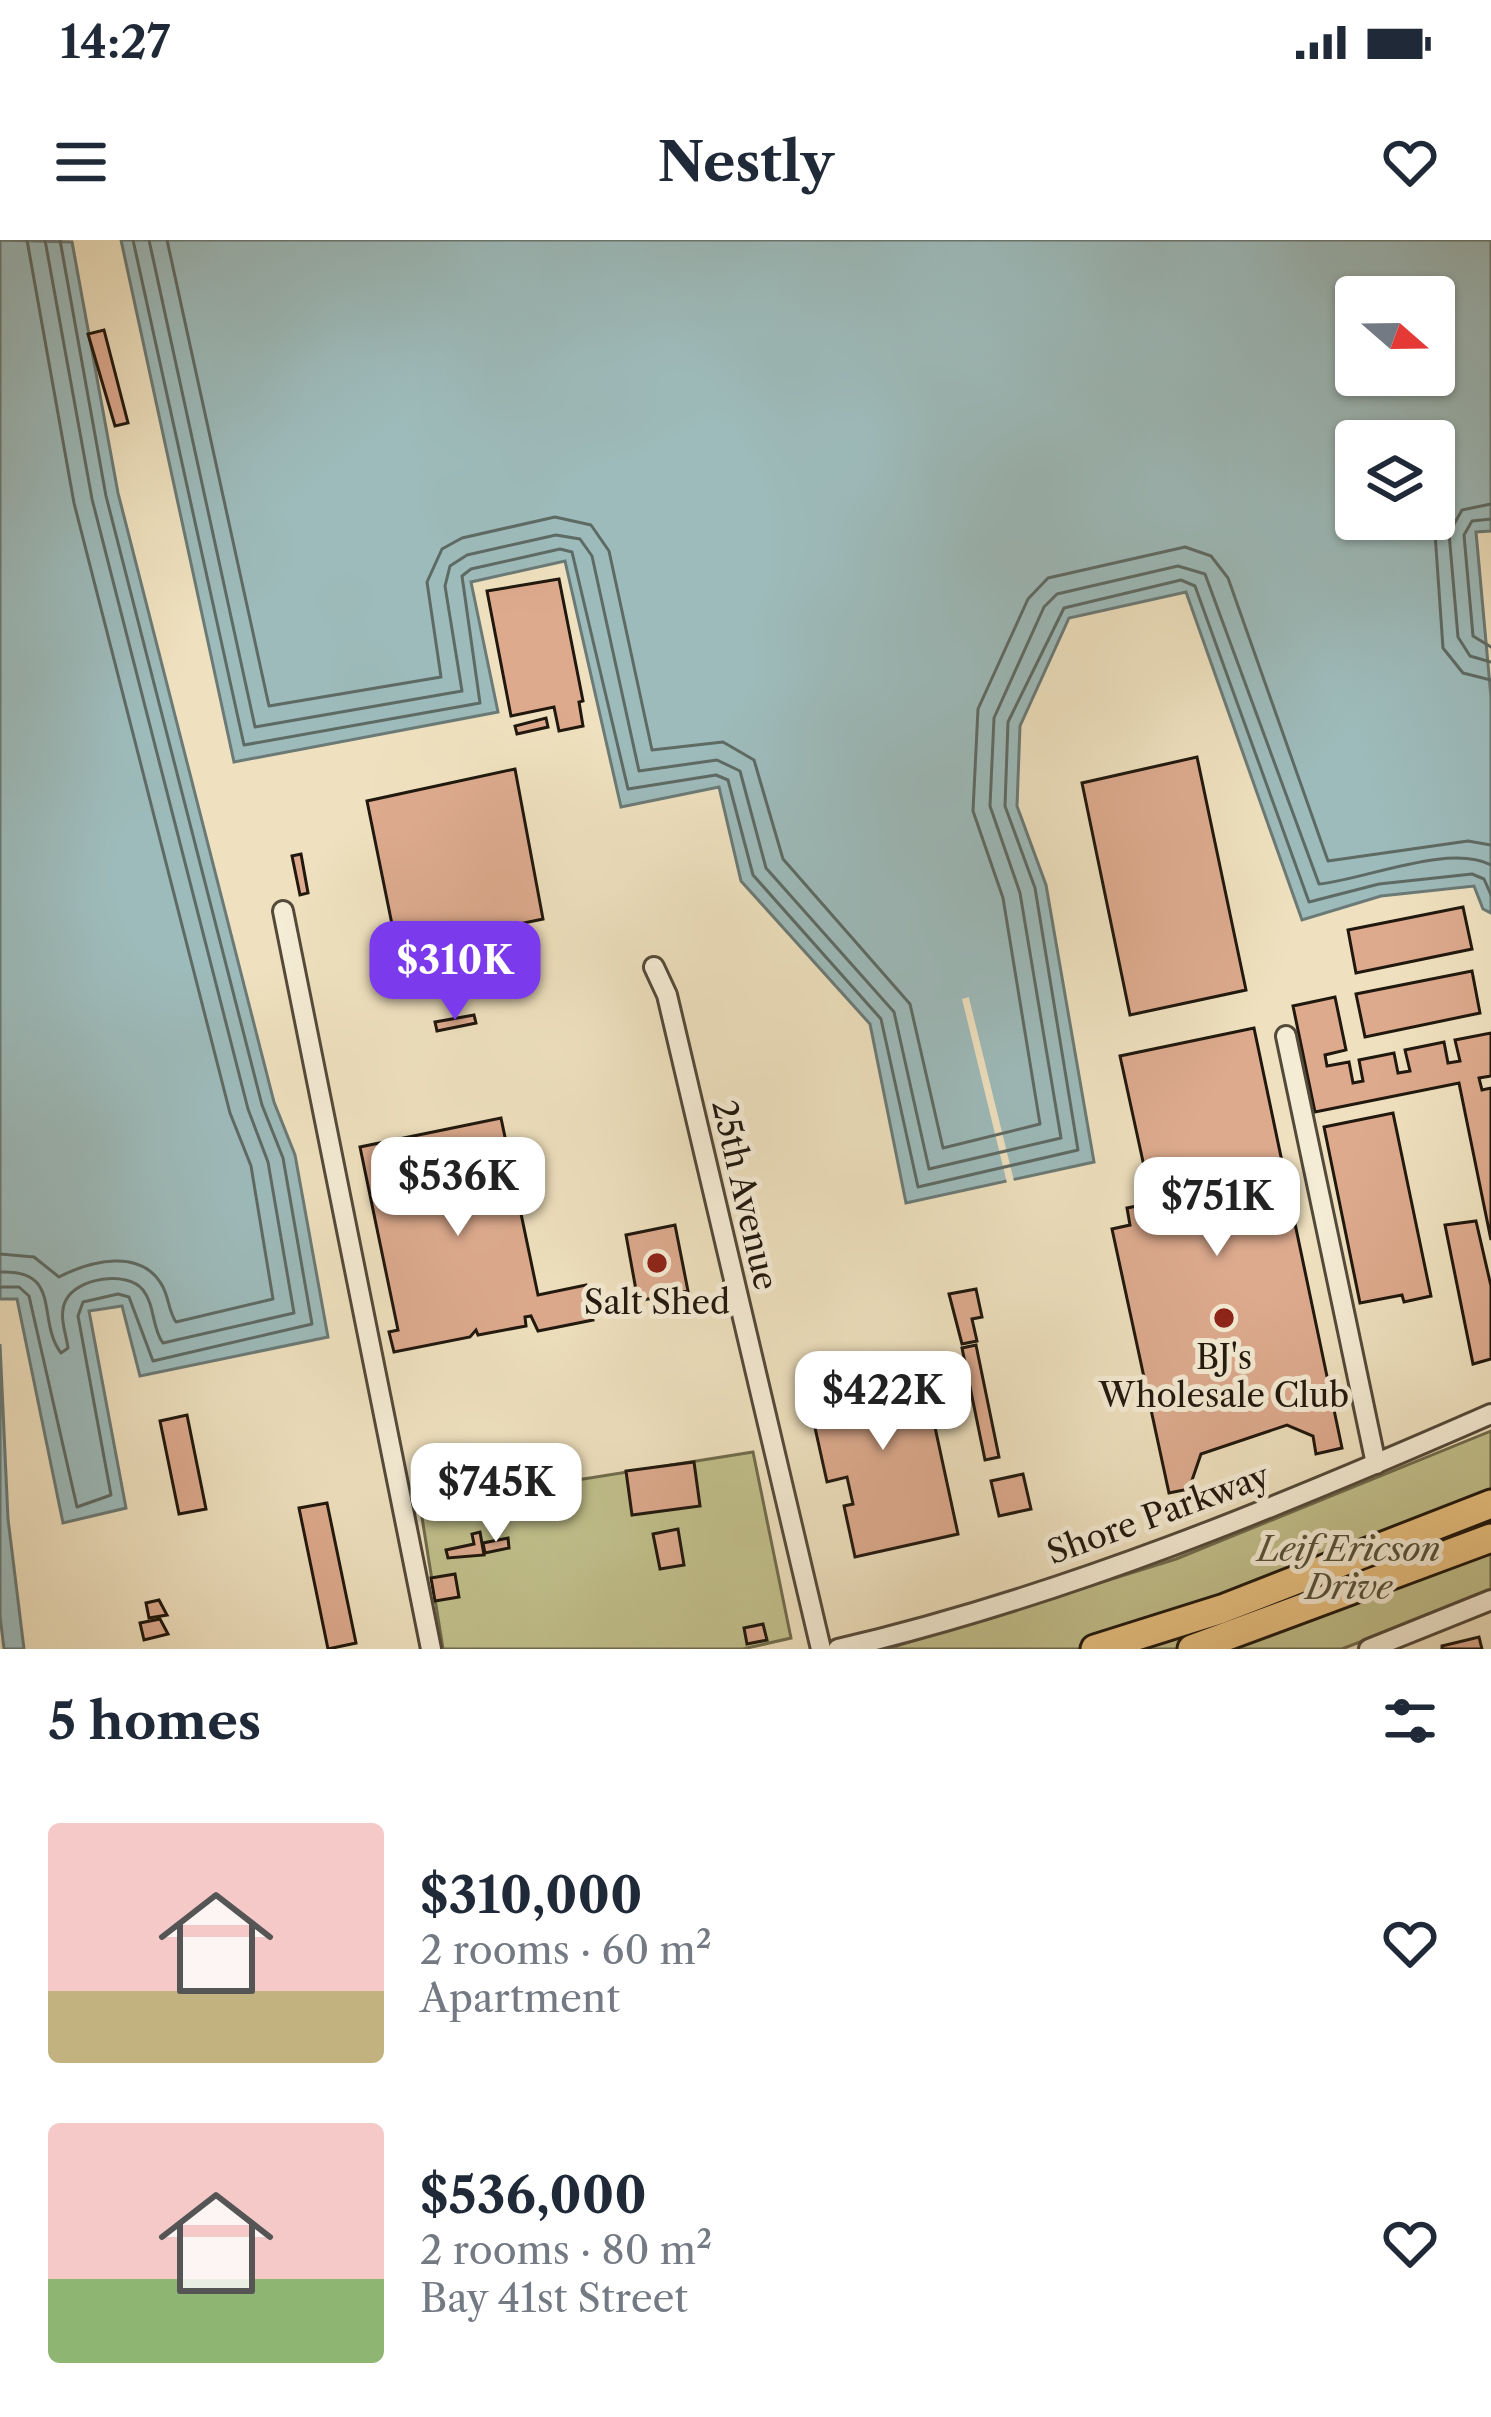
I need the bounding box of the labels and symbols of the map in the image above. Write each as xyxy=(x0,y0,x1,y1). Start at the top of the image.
north arrow xyxy=(1335,276,1455,396)
pin: $310K xyxy=(371,921,539,1023)
street label: 25th Avenue xyxy=(703,1096,787,1294)
pin: $536K xyxy=(374,1137,542,1239)
pin: $751K xyxy=(1133,1157,1301,1259)
marker: Salt Shed xyxy=(644,1250,670,1276)
place label: Salt Shed xyxy=(584,1282,730,1323)
marker: BJ's Wholesale Club xyxy=(1211,1305,1237,1331)
place label: BJ's Wholesale Club xyxy=(1098,1337,1349,1416)
pin: $422K xyxy=(799,1351,967,1453)
pin: $745K xyxy=(412,1443,580,1545)
street label: Shore Parkway xyxy=(1041,1455,1275,1573)
park label: Leif Ericson Drive xyxy=(1255,1529,1440,1608)

